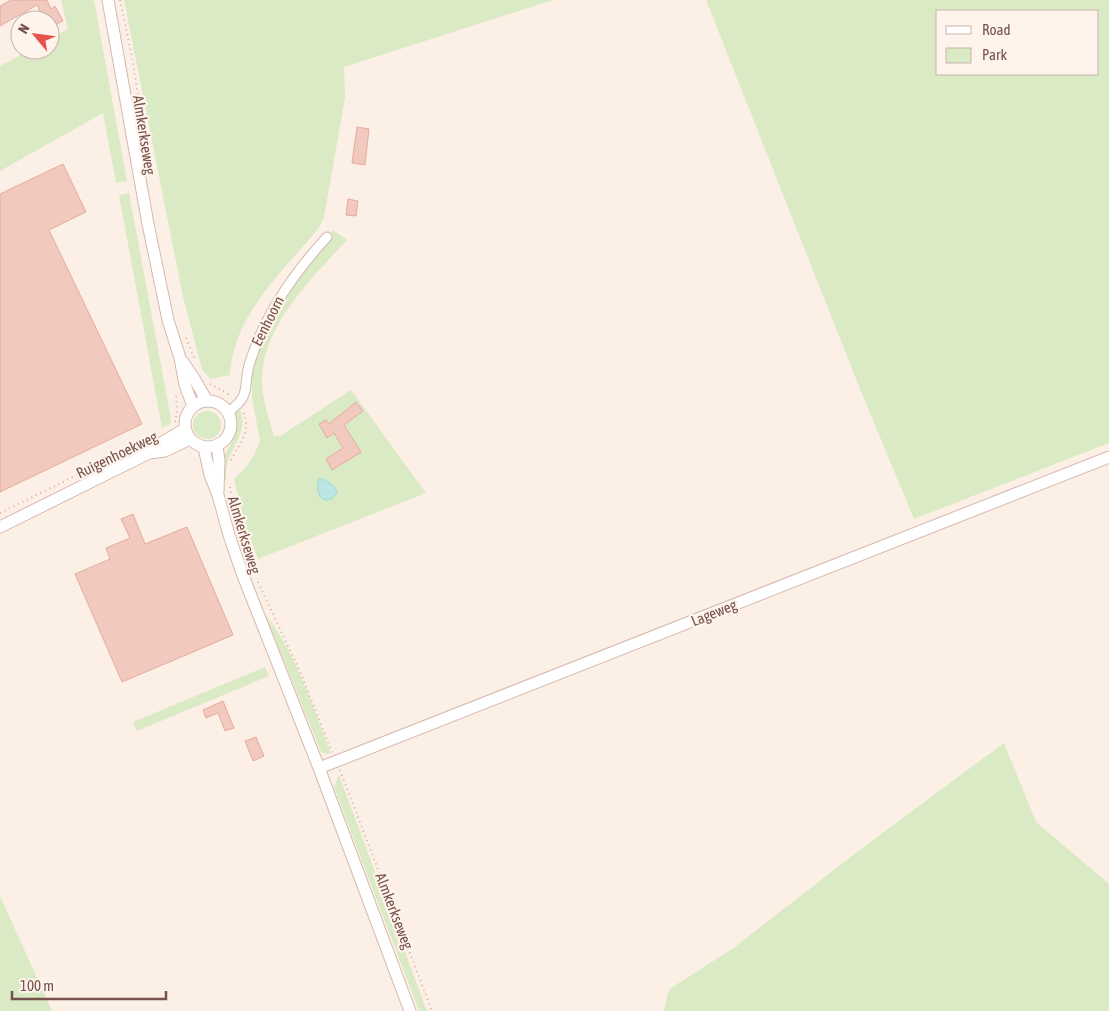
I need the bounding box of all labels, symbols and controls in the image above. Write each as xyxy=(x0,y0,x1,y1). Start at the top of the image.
north arrow xyxy=(10,10,60,60)
legend xyxy=(936,10,1099,75)
text: N xyxy=(15,21,33,36)
text: Road xyxy=(982,21,1011,38)
text: Park xyxy=(982,46,1007,63)
street label: Almkerkseweg xyxy=(130,94,159,176)
street label: Eenhoorn xyxy=(248,293,287,348)
street label: Ruigenhoekweg xyxy=(73,427,161,482)
street label: Almkerkseweg xyxy=(225,494,265,576)
street label: Lageweg xyxy=(689,596,740,629)
street label: Almkerkseweg xyxy=(372,870,417,952)
scale bar xyxy=(12,968,166,1000)
text: 100 m xyxy=(20,977,54,994)

